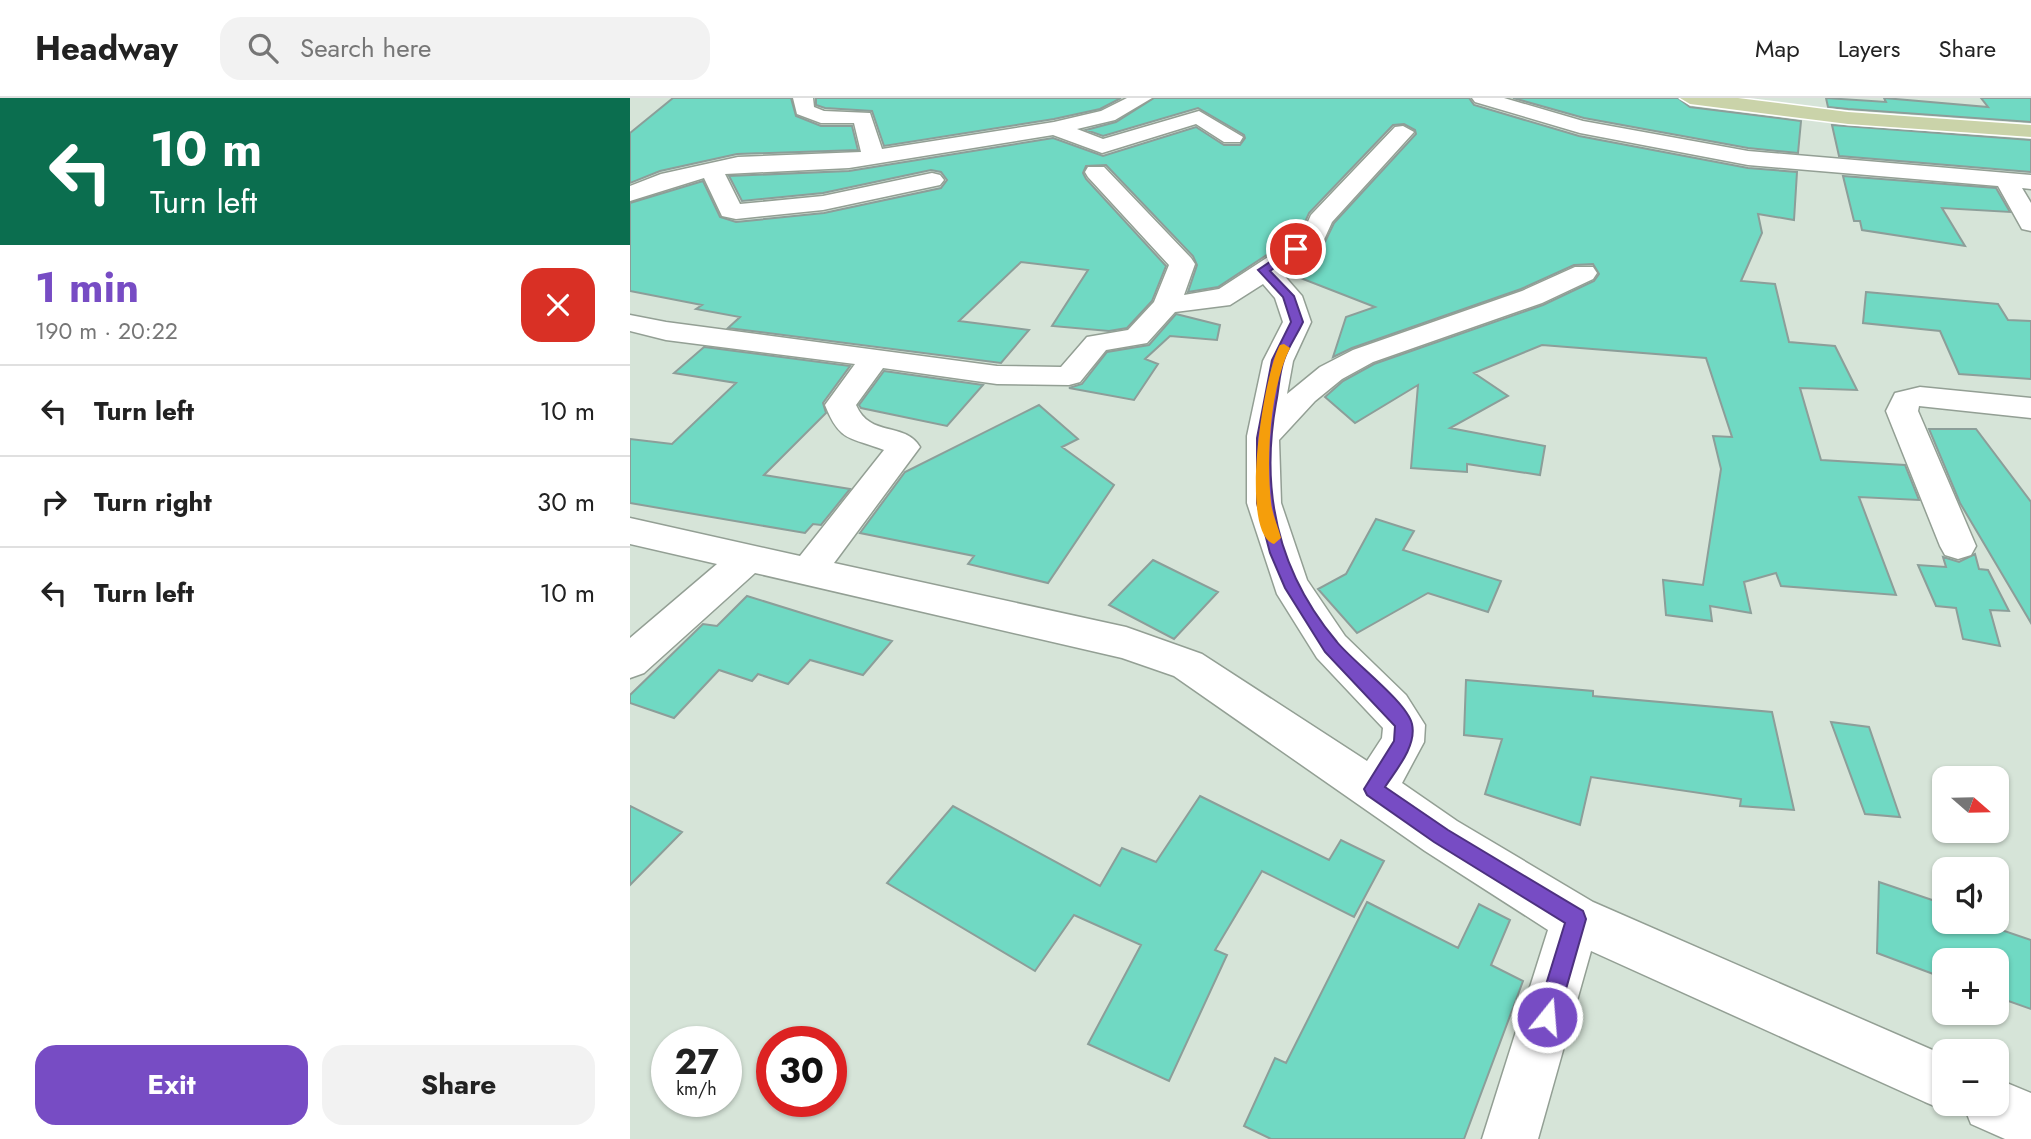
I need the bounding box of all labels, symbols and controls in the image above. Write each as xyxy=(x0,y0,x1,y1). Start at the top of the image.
search box xyxy=(220,17,710,80)
text: Headway xyxy=(35,25,178,72)
icon: search xyxy=(244,29,282,67)
text: Search here xyxy=(300,29,431,67)
text: Map xyxy=(1755,31,1800,66)
text: Layers xyxy=(1838,31,1900,66)
text: Share xyxy=(1938,31,1996,66)
text: 10 m xyxy=(150,114,262,184)
icon: left xyxy=(35,126,126,217)
text: Turn left xyxy=(150,179,257,225)
pin xyxy=(1266,219,1326,279)
icon: arrive xyxy=(1277,230,1315,268)
text: 1 min xyxy=(35,257,139,318)
button: close xyxy=(521,268,595,342)
text: 190 m · 20:22 xyxy=(35,314,178,348)
icon: left xyxy=(35,392,73,430)
text: Turn left xyxy=(94,392,194,430)
text: 10 m xyxy=(540,392,595,430)
icon: right xyxy=(35,483,73,521)
text: Turn right xyxy=(94,483,212,521)
text: 30 m xyxy=(537,483,595,521)
icon: left xyxy=(35,574,73,612)
text: Turn left xyxy=(94,574,194,612)
text: 10 m xyxy=(540,574,595,612)
north arrow xyxy=(1932,766,2009,844)
map controls xyxy=(1932,766,2009,1116)
button: sound xyxy=(1932,857,2009,934)
button: + xyxy=(1932,948,2009,1025)
position arrow xyxy=(1510,980,1584,1054)
speed limit sign: 30 xyxy=(756,1026,847,1117)
text: 27 xyxy=(674,1037,719,1087)
button: − xyxy=(1932,1039,2009,1116)
button: Exit xyxy=(35,1045,308,1125)
button: Share xyxy=(322,1045,595,1125)
text: km/h xyxy=(676,1076,717,1102)

